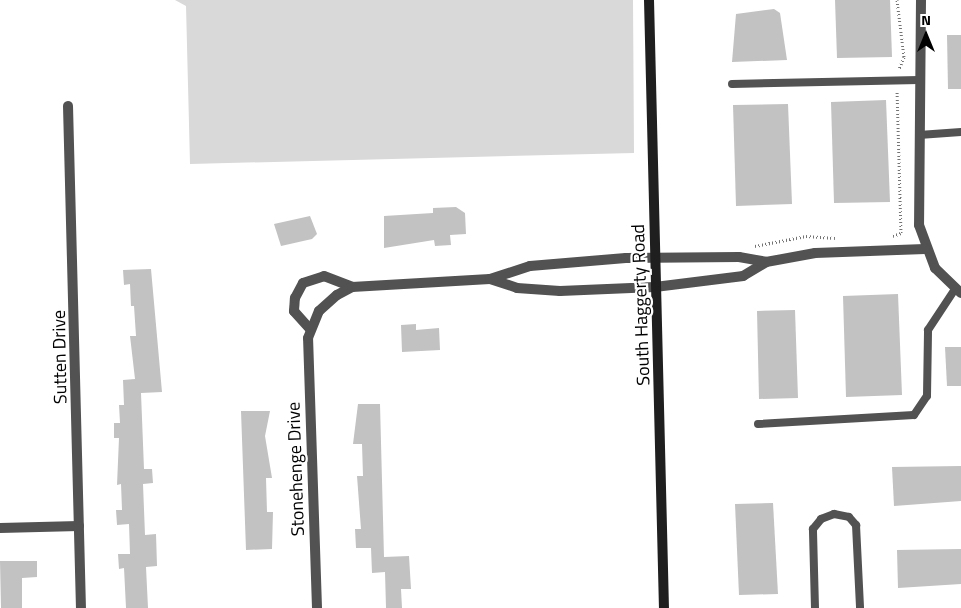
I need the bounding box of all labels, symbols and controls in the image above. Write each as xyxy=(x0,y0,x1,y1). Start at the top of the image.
text: N xyxy=(921,9,931,30)
north arrow xyxy=(901,10,951,60)
street label: South Haggerty Road xyxy=(627,224,655,386)
street label: Sutten Drive xyxy=(48,310,72,404)
street label: Stonehenge Drive xyxy=(283,402,309,536)

